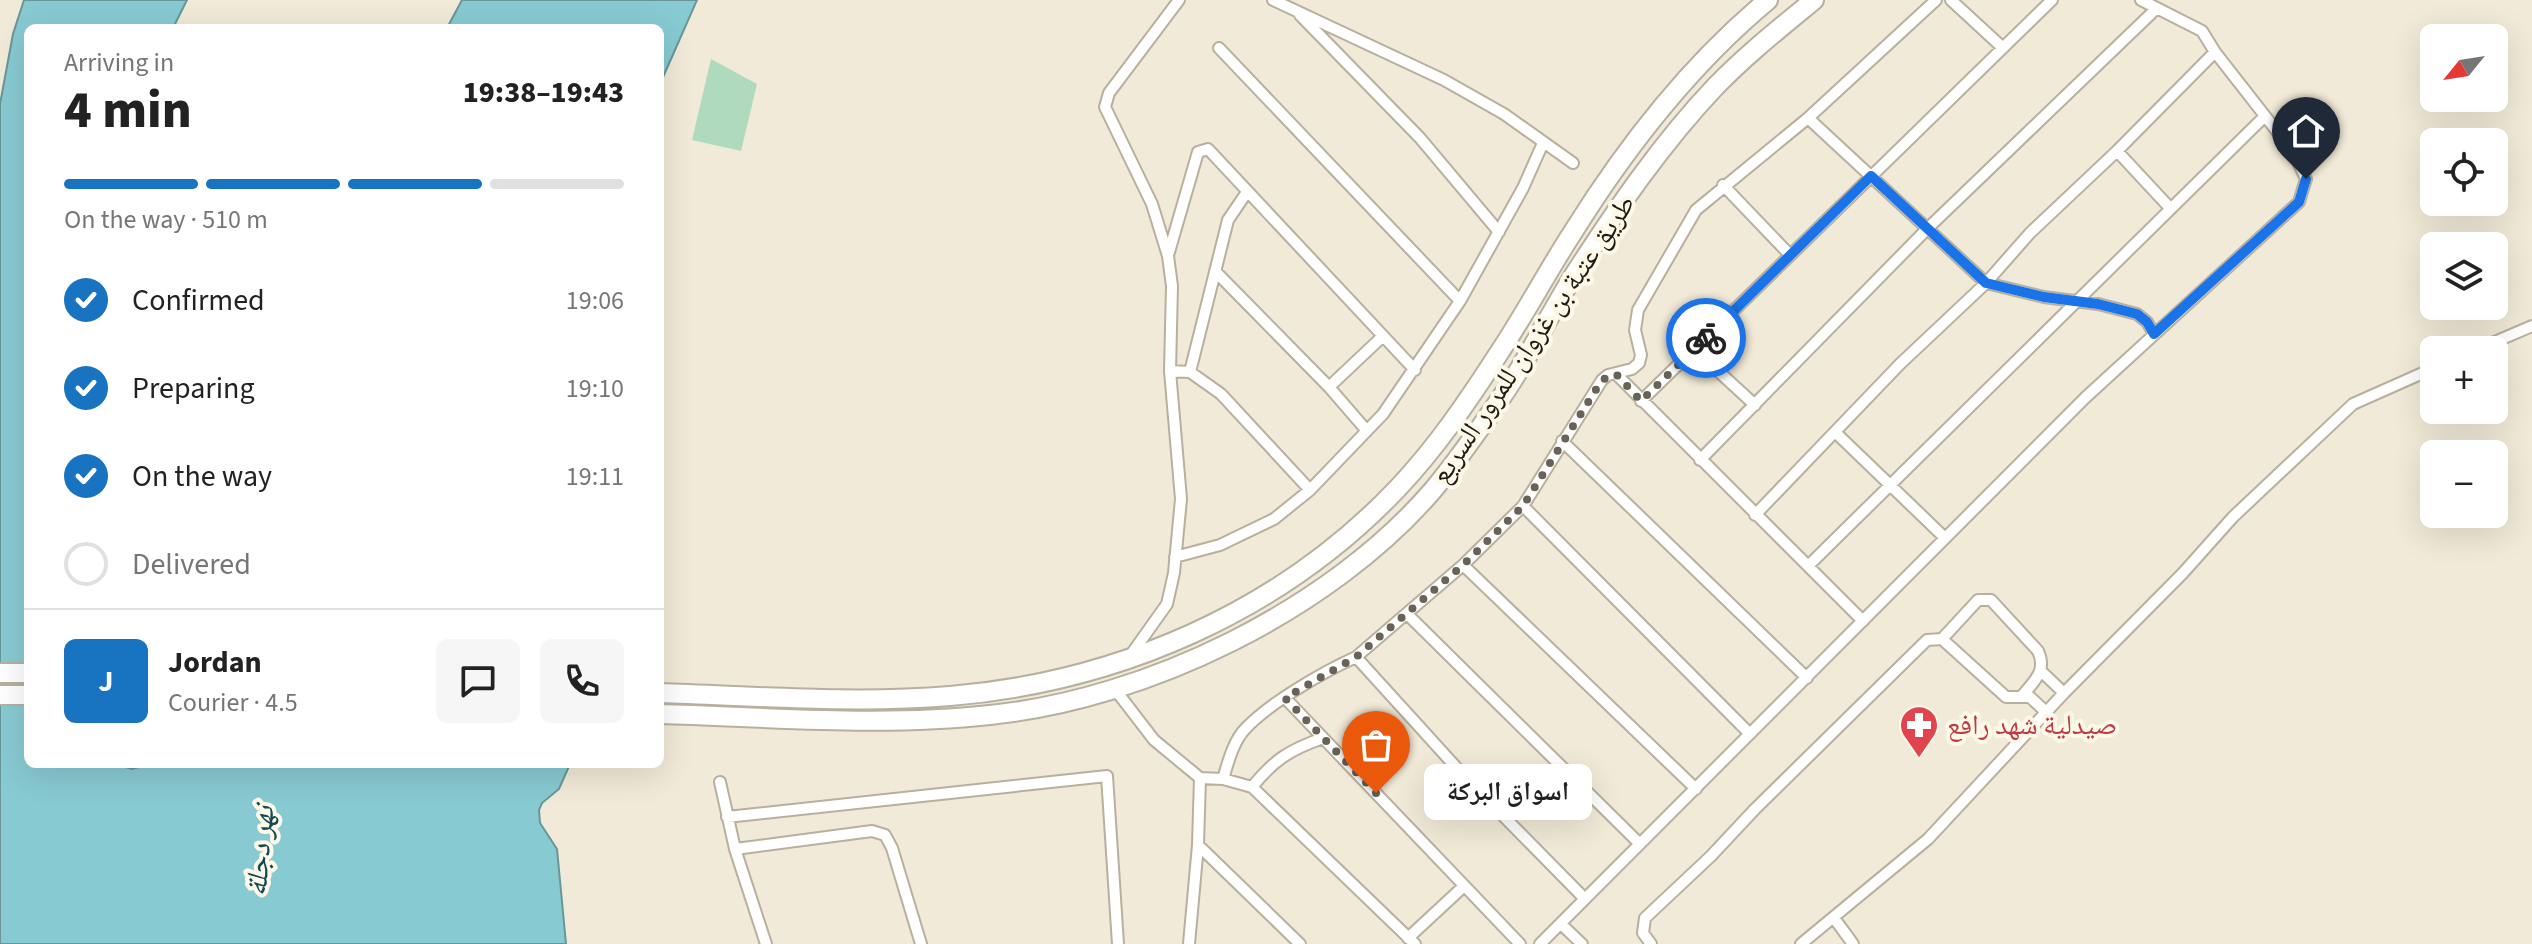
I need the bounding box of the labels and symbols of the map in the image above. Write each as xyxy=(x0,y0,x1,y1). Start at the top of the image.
north arrow xyxy=(2420,24,2508,112)
pin xyxy=(2272,97,2340,179)
street label: طريق عتبة بن غزوان للمرور السريع xyxy=(1421,186,1645,492)
courier xyxy=(1666,298,1746,378)
pharmacy icon: صيدلية شهد رافع xyxy=(1898,704,1940,759)
place label: صيدلية شهد رافع xyxy=(1947,705,2117,745)
pin xyxy=(1342,711,1410,793)
callout: اسواق البركة xyxy=(1424,765,1592,821)
water label: نهر دجلة xyxy=(235,800,286,898)

